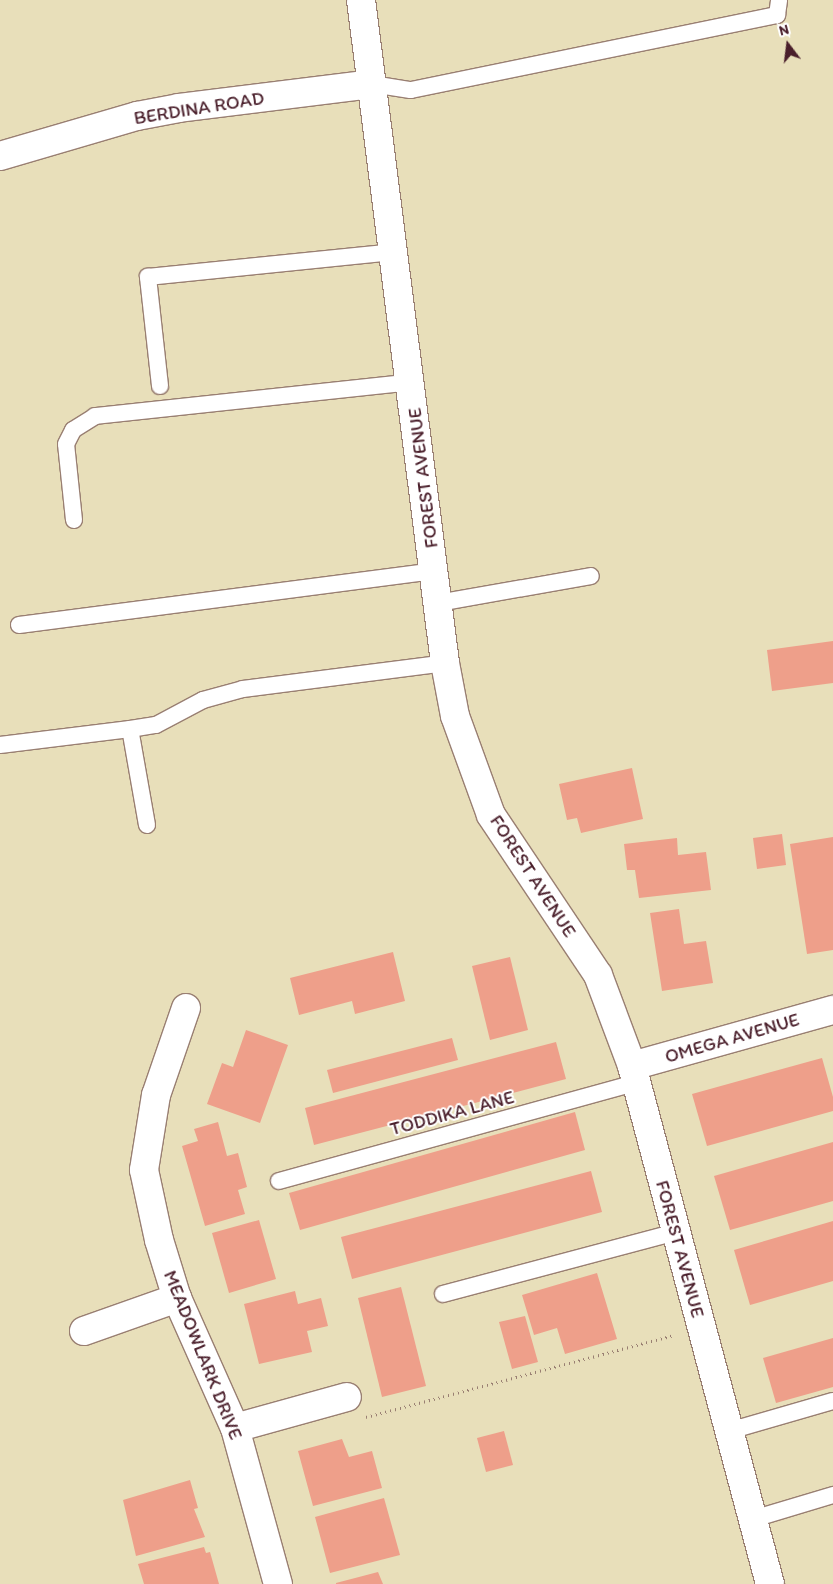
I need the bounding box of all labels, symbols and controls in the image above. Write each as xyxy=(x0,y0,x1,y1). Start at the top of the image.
north arrow xyxy=(763,20,813,70)
text: N xyxy=(777,21,791,39)
street label: BERDINA ROAD xyxy=(133,87,265,129)
street label: FOREST AVENUE xyxy=(403,407,443,549)
street label: FOREST AVENUE xyxy=(485,811,581,941)
street label: OMEGA AVENUE xyxy=(662,1008,802,1068)
street label: TODDIKA LANE xyxy=(387,1085,517,1141)
street label: FOREST AVENUE xyxy=(651,1178,709,1320)
street label: MEADOWLARK DRIVE xyxy=(158,1266,248,1444)

